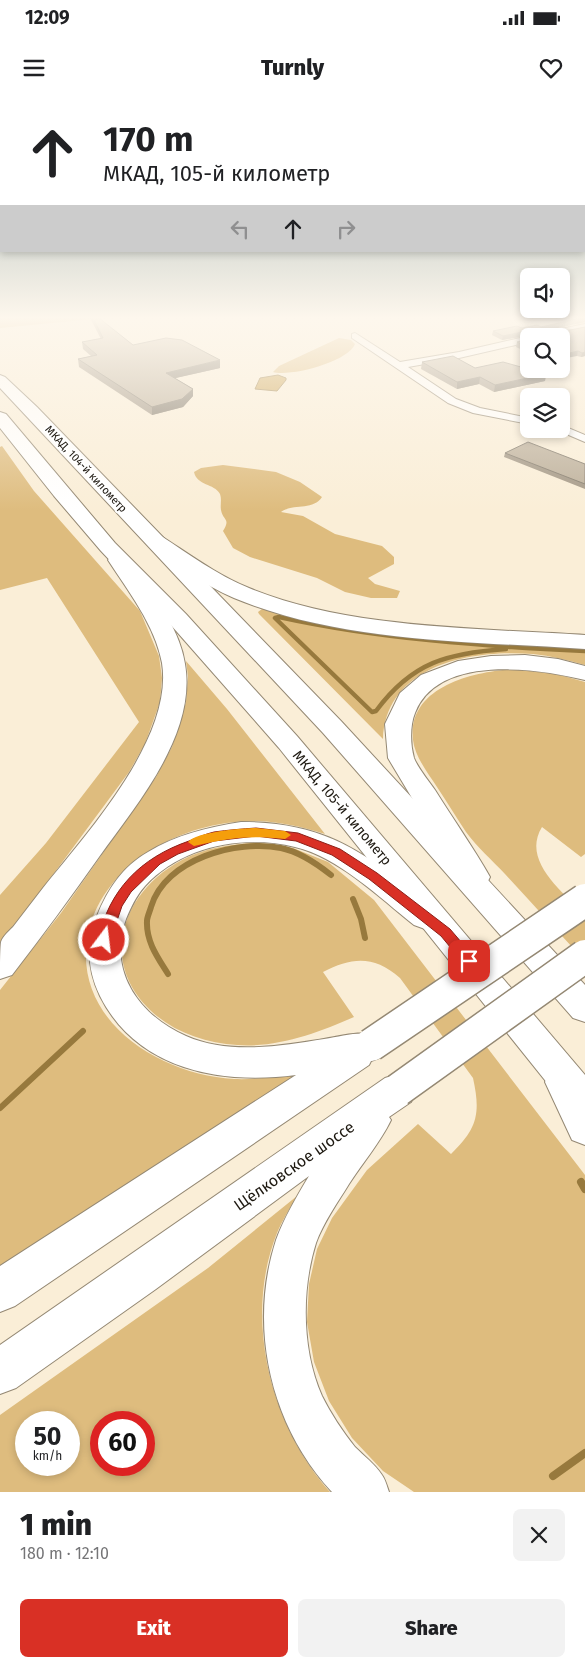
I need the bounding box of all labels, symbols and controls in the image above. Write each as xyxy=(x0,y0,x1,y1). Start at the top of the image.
text: 12:09 xyxy=(25,6,70,29)
icon: menu xyxy=(20,54,48,82)
text: Turnly xyxy=(261,54,324,81)
icon: heart xyxy=(537,54,565,82)
text: 170 m xyxy=(103,118,194,160)
icon: ahead xyxy=(20,120,85,185)
text: МКАД, 105-й километр xyxy=(103,160,330,187)
icon: left xyxy=(226,215,254,243)
icon: ahead xyxy=(279,215,307,243)
icon: right xyxy=(332,215,360,243)
map controls xyxy=(520,268,570,438)
button: sound xyxy=(520,268,570,318)
button: search xyxy=(520,328,570,378)
button: layers xyxy=(520,388,570,438)
street label: МКАД, 104-й километр xyxy=(42,423,130,515)
street label: МКАД, 105-й километр xyxy=(289,747,395,869)
position arrow xyxy=(77,913,129,965)
pin xyxy=(448,940,490,982)
icon: arrive xyxy=(455,947,483,975)
street label: Щёлковское шоссе xyxy=(230,1117,358,1215)
speed limit sign: 60 xyxy=(90,1411,155,1476)
text: 50 xyxy=(33,1422,62,1452)
text: km/h xyxy=(33,1449,62,1463)
text: 1 min xyxy=(20,1507,92,1543)
button: close xyxy=(513,1509,565,1561)
text: 180 m · 12:10 xyxy=(20,1544,109,1563)
button: Exit xyxy=(20,1599,288,1657)
button: Share xyxy=(298,1599,565,1657)

